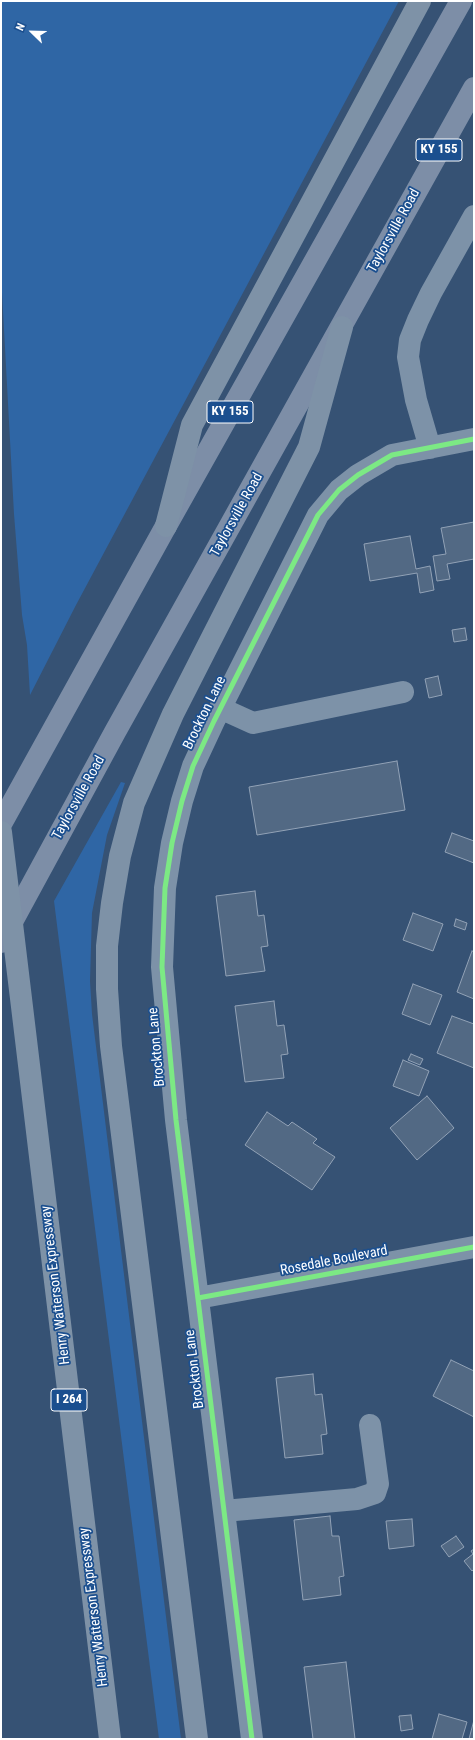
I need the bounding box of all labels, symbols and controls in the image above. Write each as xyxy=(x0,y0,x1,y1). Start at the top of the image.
north arrow xyxy=(12,12,52,52)
text: N xyxy=(13,21,28,33)
road number: KY 155 xyxy=(416,139,462,161)
street label: Taylorsville Road xyxy=(364,186,424,276)
road number: KY 155 xyxy=(207,401,253,423)
street label: Taylorsville Road xyxy=(207,470,267,560)
street label: Brockton Lane xyxy=(180,674,230,752)
street label: Taylorsville Road xyxy=(49,753,109,843)
street label: Brockton Lane xyxy=(145,1007,169,1087)
street label: Henry Watterson Expressway xyxy=(38,1205,74,1365)
street label: Rosedale Boulevard xyxy=(279,1242,389,1280)
street label: Brockton Lane xyxy=(182,1329,208,1409)
road number: I 264 xyxy=(51,1389,87,1411)
street label: Henry Watterson Expressway xyxy=(76,1527,112,1687)

